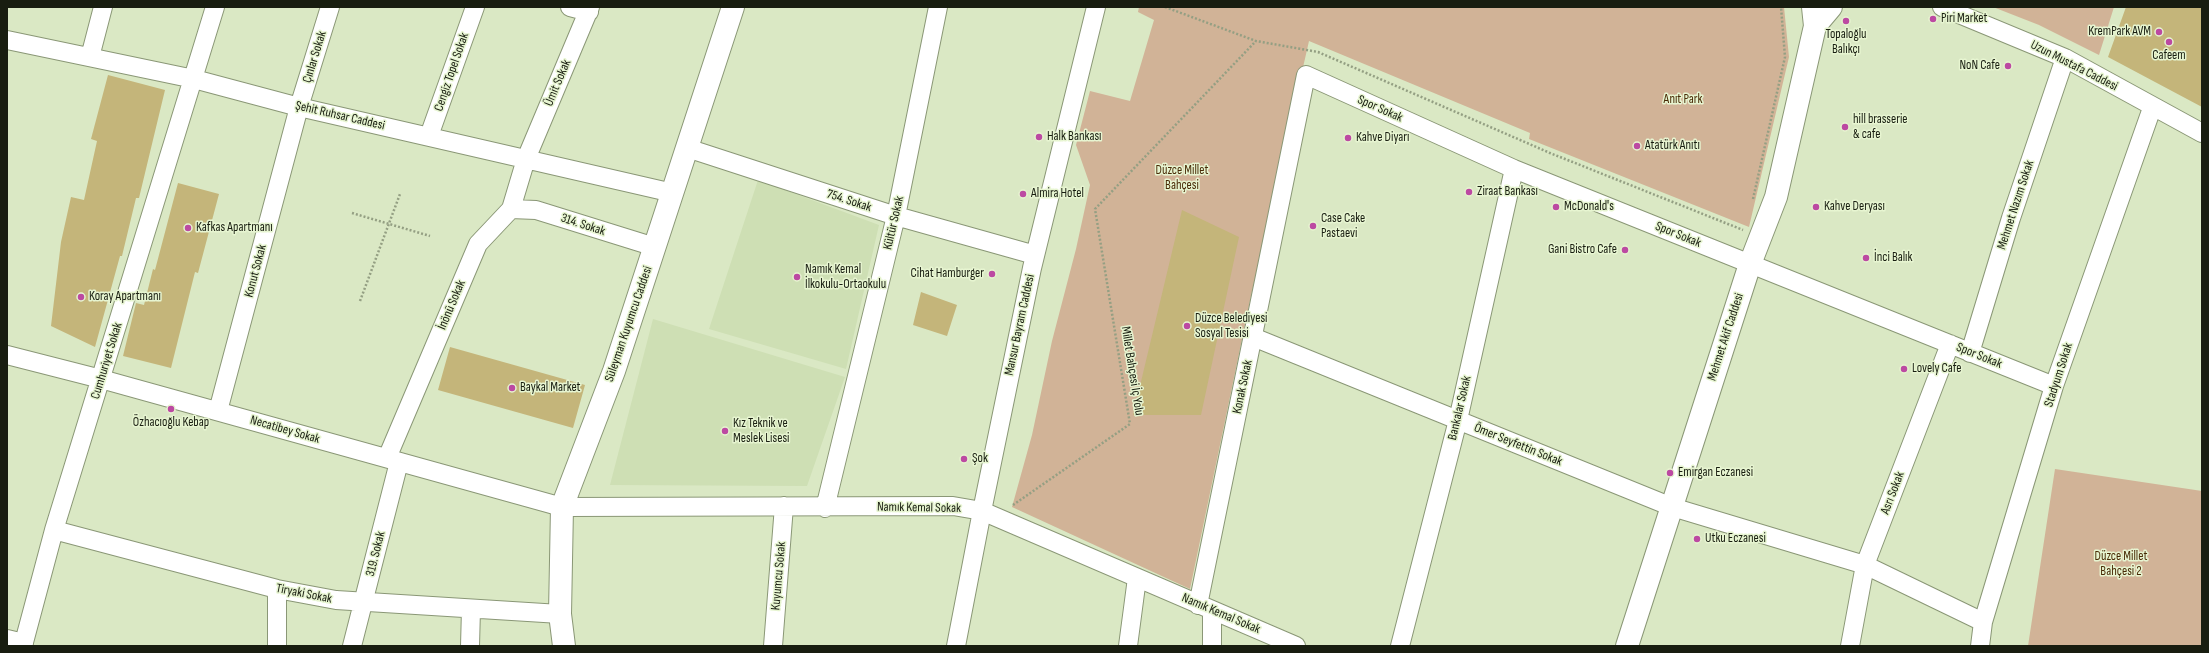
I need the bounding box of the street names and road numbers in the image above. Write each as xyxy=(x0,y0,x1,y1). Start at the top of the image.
street label: Çınlar Sokak xyxy=(300,29,330,85)
street label: Cengiz Topel Sokak xyxy=(431,31,473,113)
street label: Uzun Mustafa Caddesi xyxy=(2028,37,2120,95)
street label: Ümit Sokak xyxy=(541,57,575,109)
street label: Spor Sokak xyxy=(1355,92,1405,126)
street label: Şehit Ruhsar Caddesi xyxy=(294,98,386,134)
street label: Mehmet Nazım Sokak xyxy=(1994,158,2038,252)
street label: 754. Sokak xyxy=(825,186,873,216)
street label: Kültür Sokak xyxy=(880,195,908,251)
street label: 314. Sokak xyxy=(559,210,607,240)
street label: Spor Sokak xyxy=(1653,219,1703,251)
street label: Konut Sokak xyxy=(241,243,271,299)
street label: Süleyman Kuyumcu Caddesi xyxy=(602,264,656,384)
street label: Mansur Bayram Caddesi xyxy=(1002,273,1038,377)
street label: İnönü Sokak xyxy=(435,278,469,332)
street label: Mehmet Akif Caddesi xyxy=(1704,291,1748,383)
street label: Cumhuriyet Sokak xyxy=(88,321,126,401)
street label: Millet Bahçesi İç Yolu xyxy=(1117,325,1147,417)
street label: Spor Sokak xyxy=(1954,340,2004,372)
street label: Stadyum Sokak xyxy=(2041,341,2077,409)
street label: Konak Sokak xyxy=(1230,359,1256,415)
street label: Bankalar Sokak xyxy=(1445,374,1475,442)
street label: Necatibey Sokak xyxy=(248,413,322,447)
street label: Ömer Seyfettin Sokak xyxy=(1471,420,1565,470)
street label: Asrı Sokak xyxy=(1878,469,1908,517)
street label: Namık Kemal Sokak xyxy=(877,499,961,517)
street label: 319. Sokak xyxy=(363,530,389,578)
street label: Kuyumcu Sokak xyxy=(768,541,790,611)
street label: Tiryaki Sokak xyxy=(275,581,333,607)
street label: Namık Kemal Sokak xyxy=(1179,590,1263,638)

